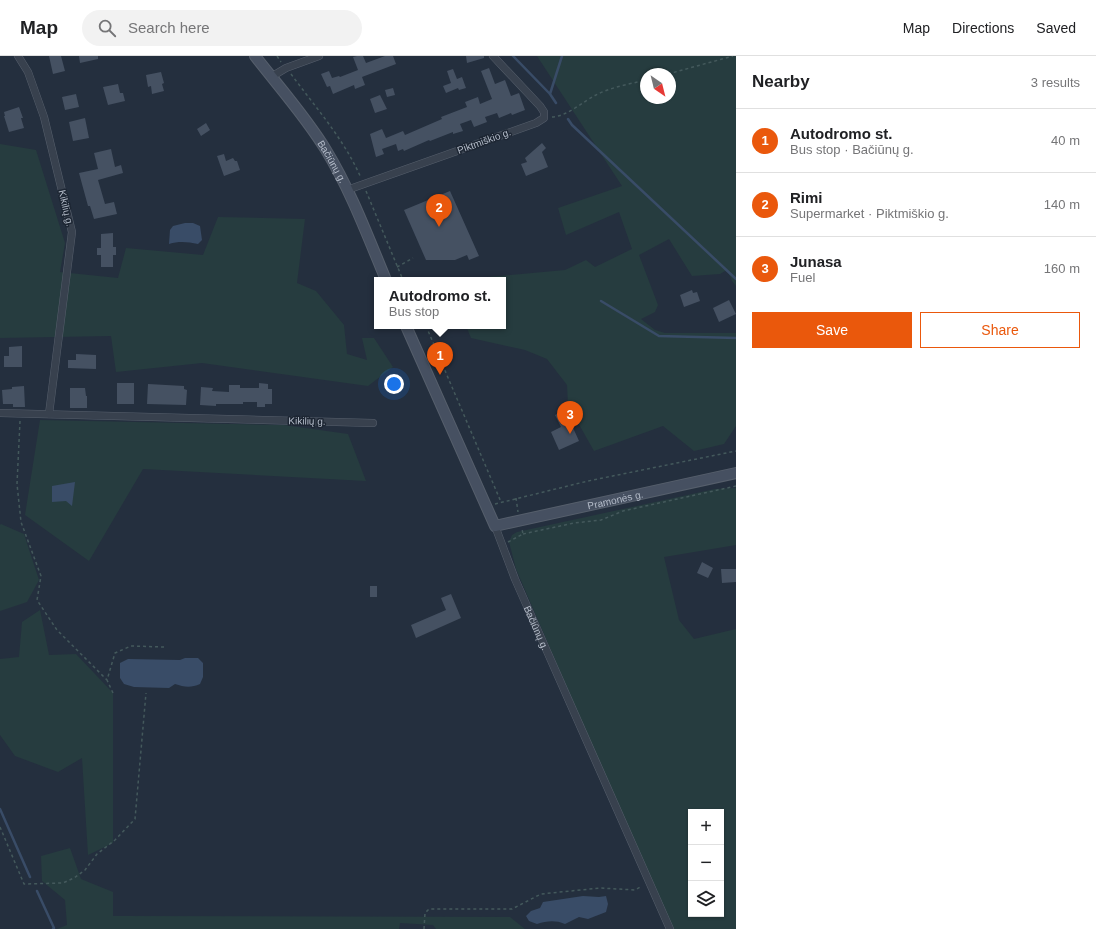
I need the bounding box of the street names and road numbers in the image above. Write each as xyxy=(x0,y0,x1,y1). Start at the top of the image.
street label: Piktmiškio g. xyxy=(456,126,512,156)
street label: Bačiūnų g. xyxy=(316,138,349,185)
street label: Kikilių g. xyxy=(56,189,76,227)
street label: Kikilių g. xyxy=(288,415,326,427)
street label: Pramonės g. xyxy=(586,488,644,511)
street label: Bačiūnų g. xyxy=(522,604,551,652)

